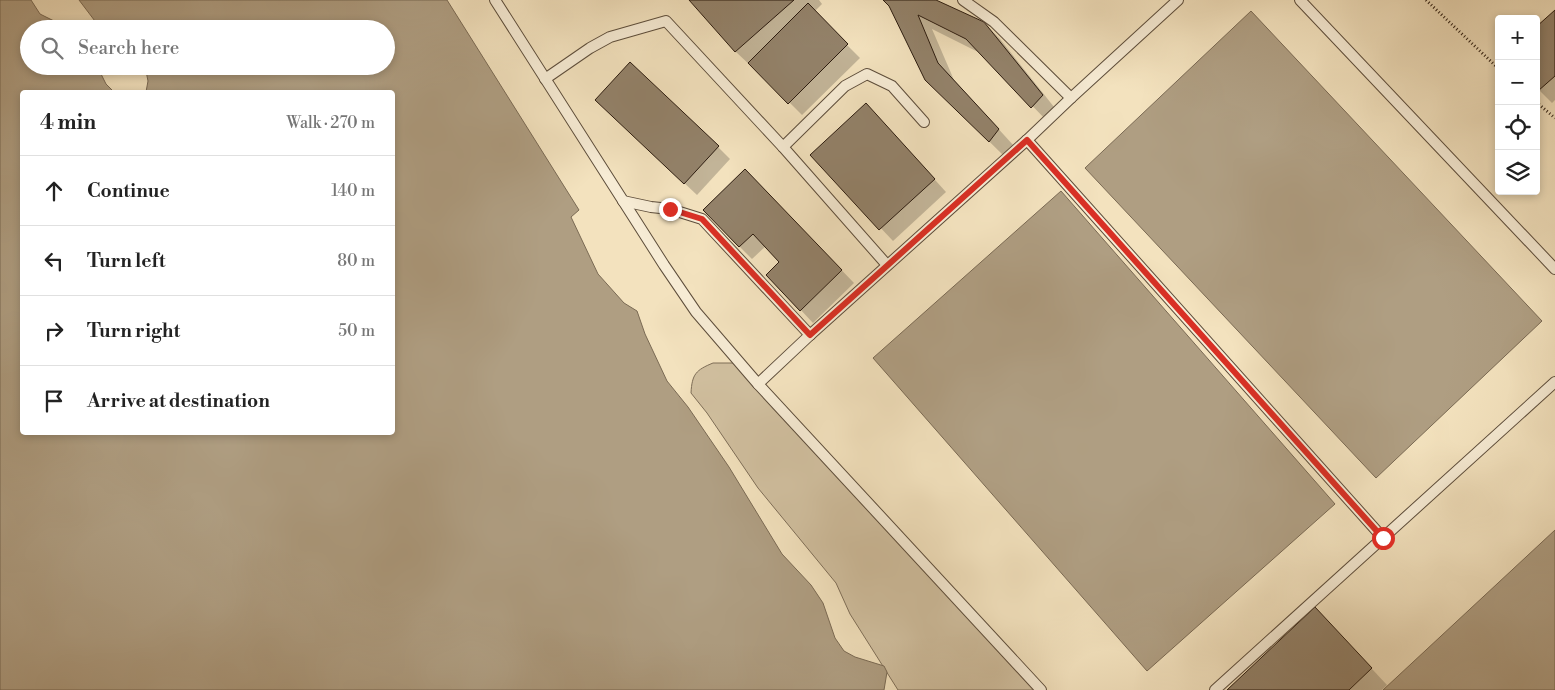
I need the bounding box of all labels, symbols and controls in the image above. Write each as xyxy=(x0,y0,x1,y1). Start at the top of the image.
map controls xyxy=(1495,15,1540,195)
button: + xyxy=(1495,15,1540,60)
search box xyxy=(20,20,395,75)
icon: search xyxy=(38,34,66,62)
text: Search here xyxy=(78,36,179,60)
button: − xyxy=(1495,60,1540,105)
button: locate xyxy=(1495,105,1540,150)
text: 4 min xyxy=(40,110,96,136)
text: Walk · 270 m xyxy=(286,113,375,133)
button: layers xyxy=(1495,150,1540,195)
icon: ahead xyxy=(40,177,68,205)
text: Continue xyxy=(87,179,170,203)
text: 140 m xyxy=(331,181,375,201)
route end xyxy=(659,198,682,221)
icon: left xyxy=(40,247,68,275)
text: Turn left xyxy=(87,249,166,273)
text: 80 m xyxy=(337,251,375,271)
icon: right xyxy=(40,317,68,345)
text: Turn right xyxy=(87,319,180,343)
text: 50 m xyxy=(338,321,375,341)
icon: arrive xyxy=(40,387,68,415)
text: Arrive at destination xyxy=(87,389,270,413)
route start xyxy=(1372,527,1395,550)

